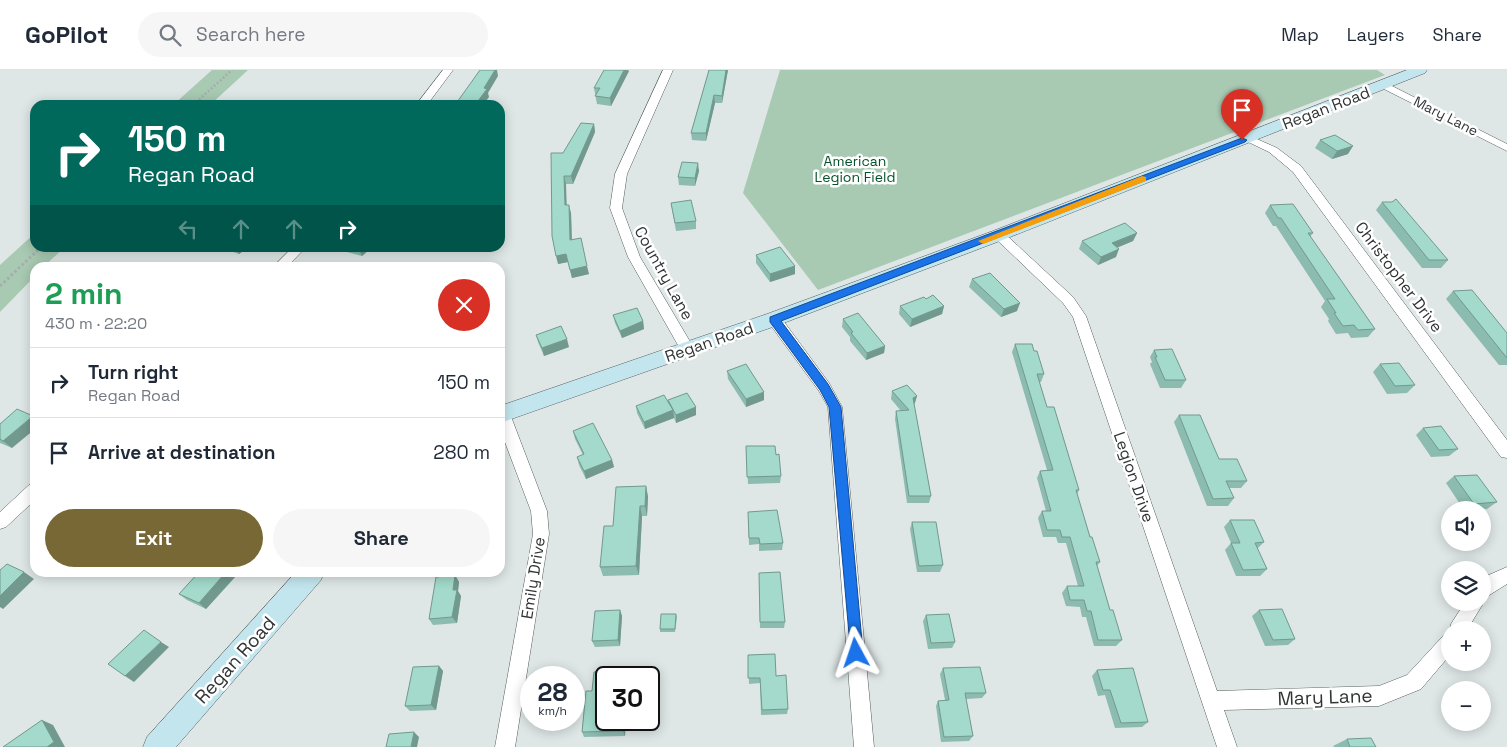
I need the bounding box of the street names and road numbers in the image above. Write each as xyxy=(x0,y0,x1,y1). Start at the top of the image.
street label: Regan Road xyxy=(1279,82,1373,134)
street label: Mary Lane xyxy=(1411,92,1481,140)
street label: Christopher Drive xyxy=(1350,217,1448,337)
street label: Country Lane xyxy=(630,222,698,324)
street label: Regan Road xyxy=(662,317,756,367)
street label: Legion Drive xyxy=(1109,429,1159,525)
street label: Emily Drive xyxy=(516,535,550,621)
street label: Regan Road xyxy=(189,611,281,709)
street label: Mary Lane xyxy=(1277,683,1373,711)

